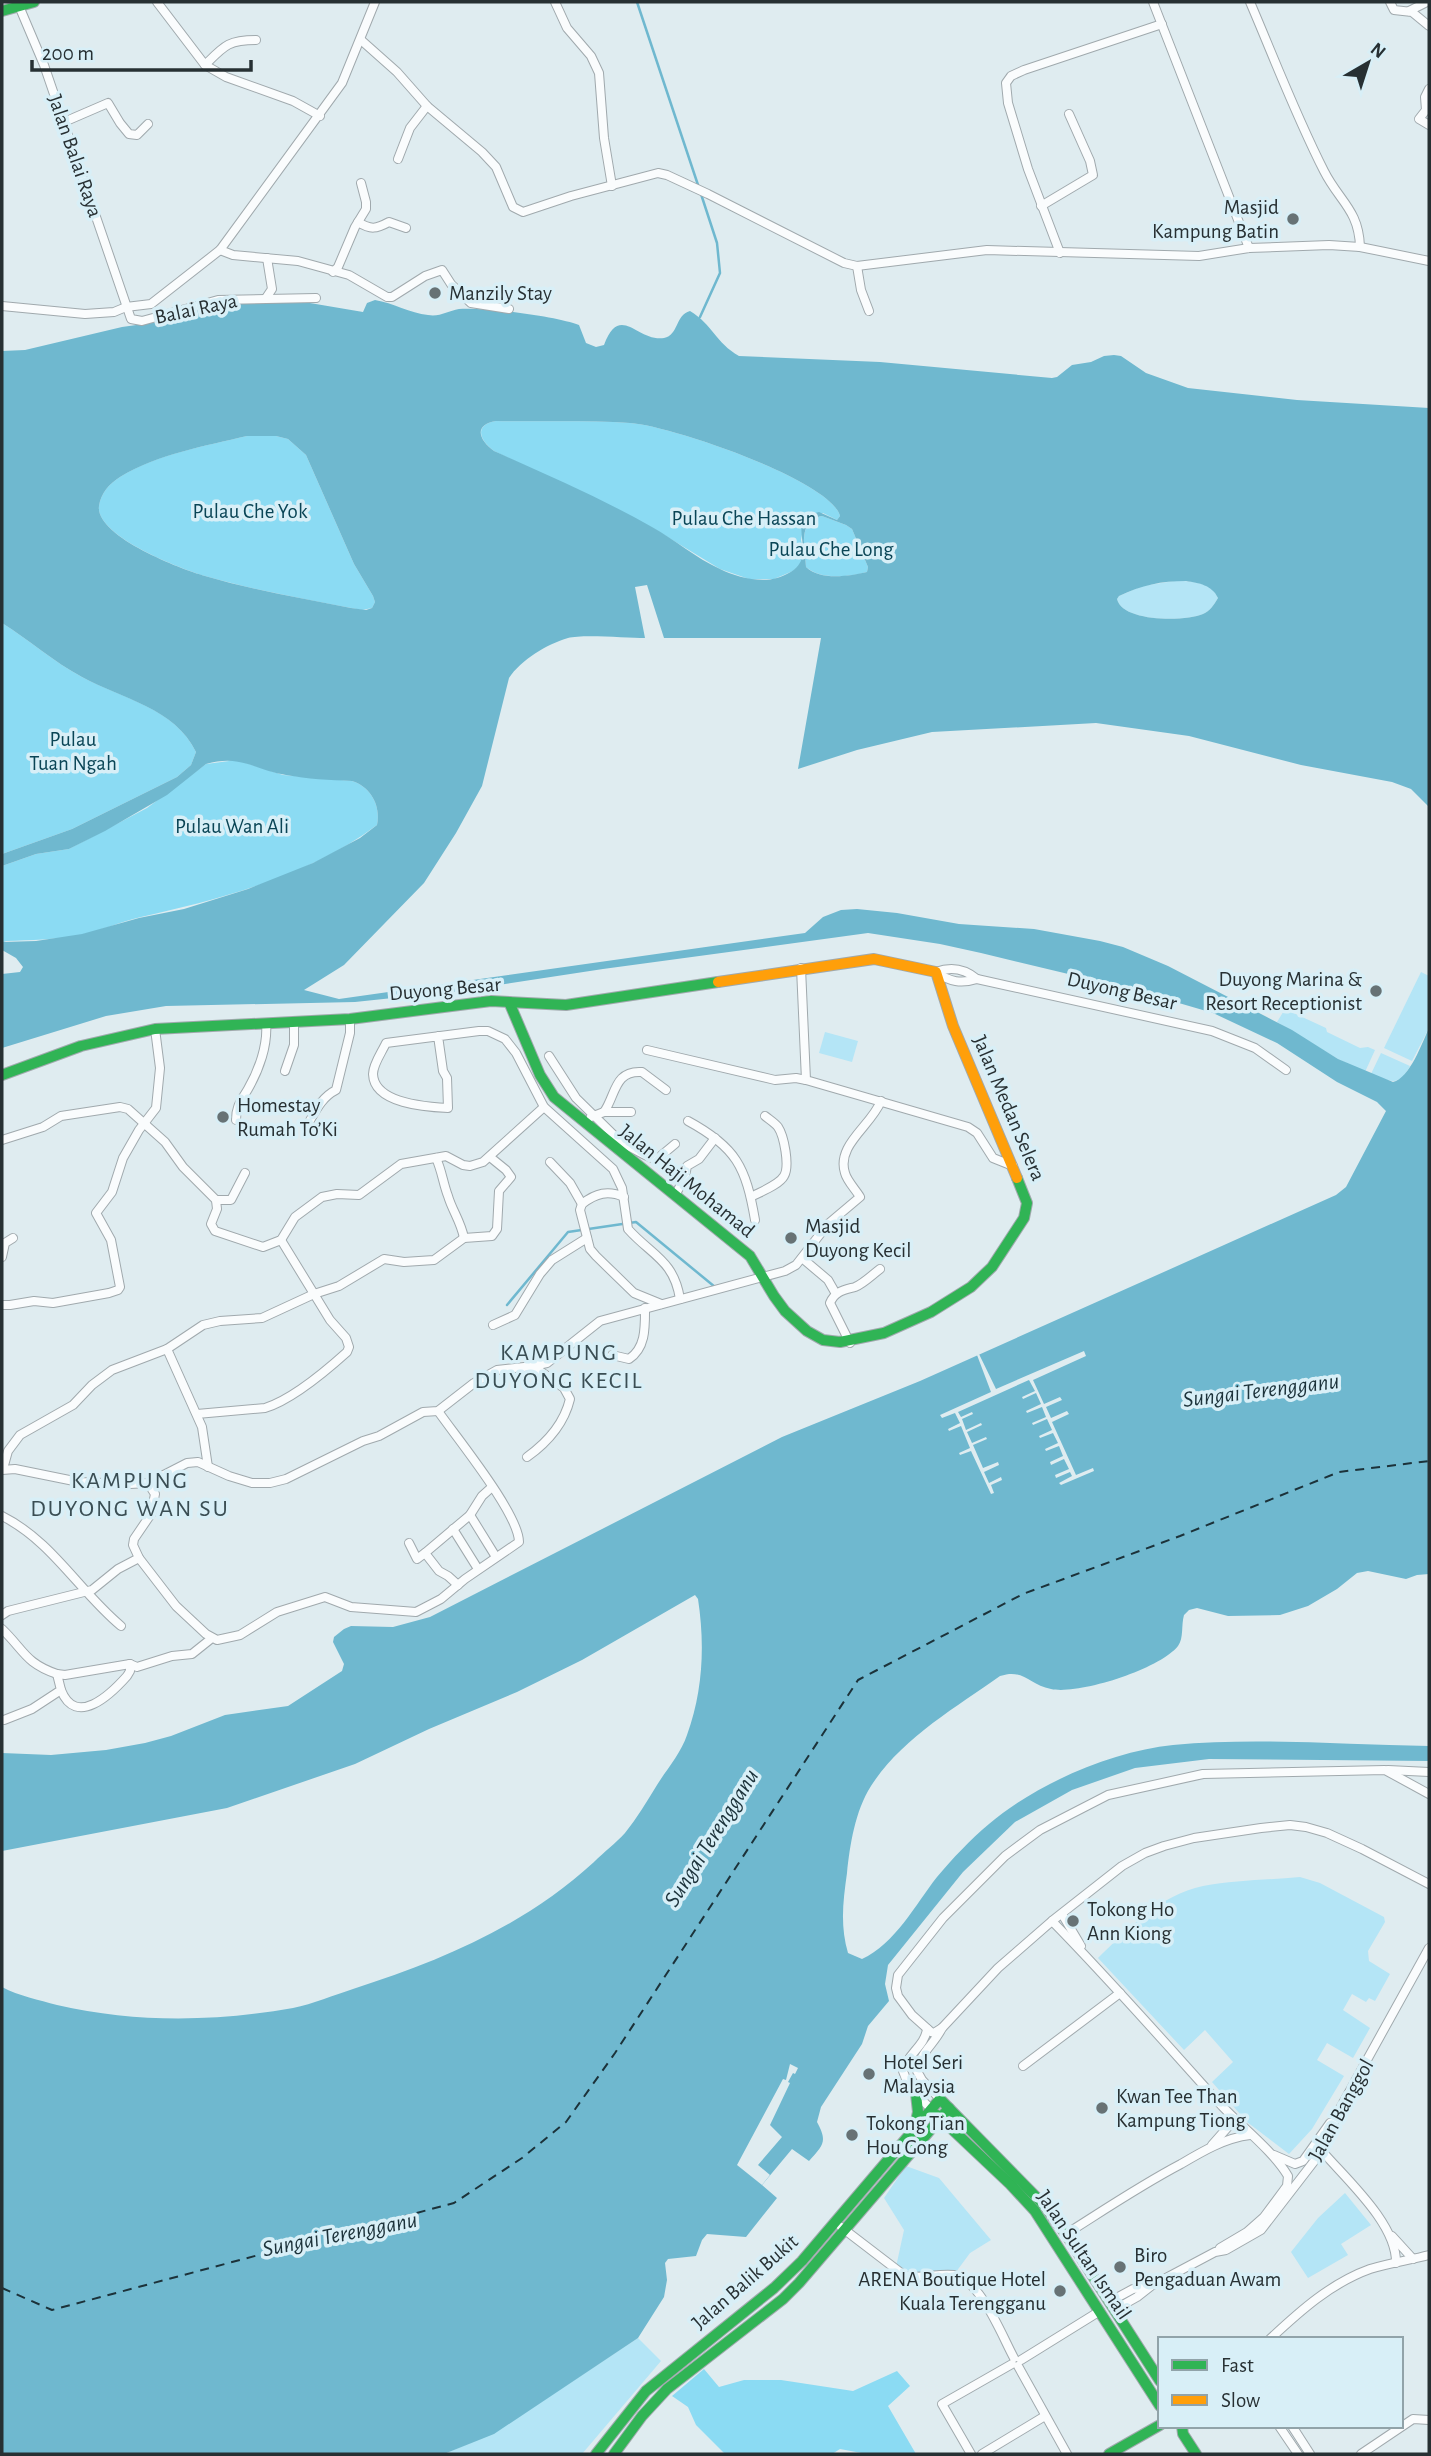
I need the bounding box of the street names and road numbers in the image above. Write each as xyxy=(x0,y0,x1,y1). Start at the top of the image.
street label: Jalan Balai Raya xyxy=(44,92,106,220)
street label: Balai Raya xyxy=(153,290,239,328)
street label: Duyong Besar xyxy=(1065,968,1179,1014)
street label: Duyong Besar xyxy=(388,974,502,1004)
street label: Jalan Medan Selera xyxy=(969,1032,1049,1184)
street label: Jalan Haji Mohamad xyxy=(616,1120,758,1242)
street label: Jalan Banggol xyxy=(1305,2056,1377,2164)
street label: Jalan Sultan Ismail xyxy=(1033,2187,1135,2323)
street label: Jalan Balik Bukit xyxy=(688,2230,802,2333)

